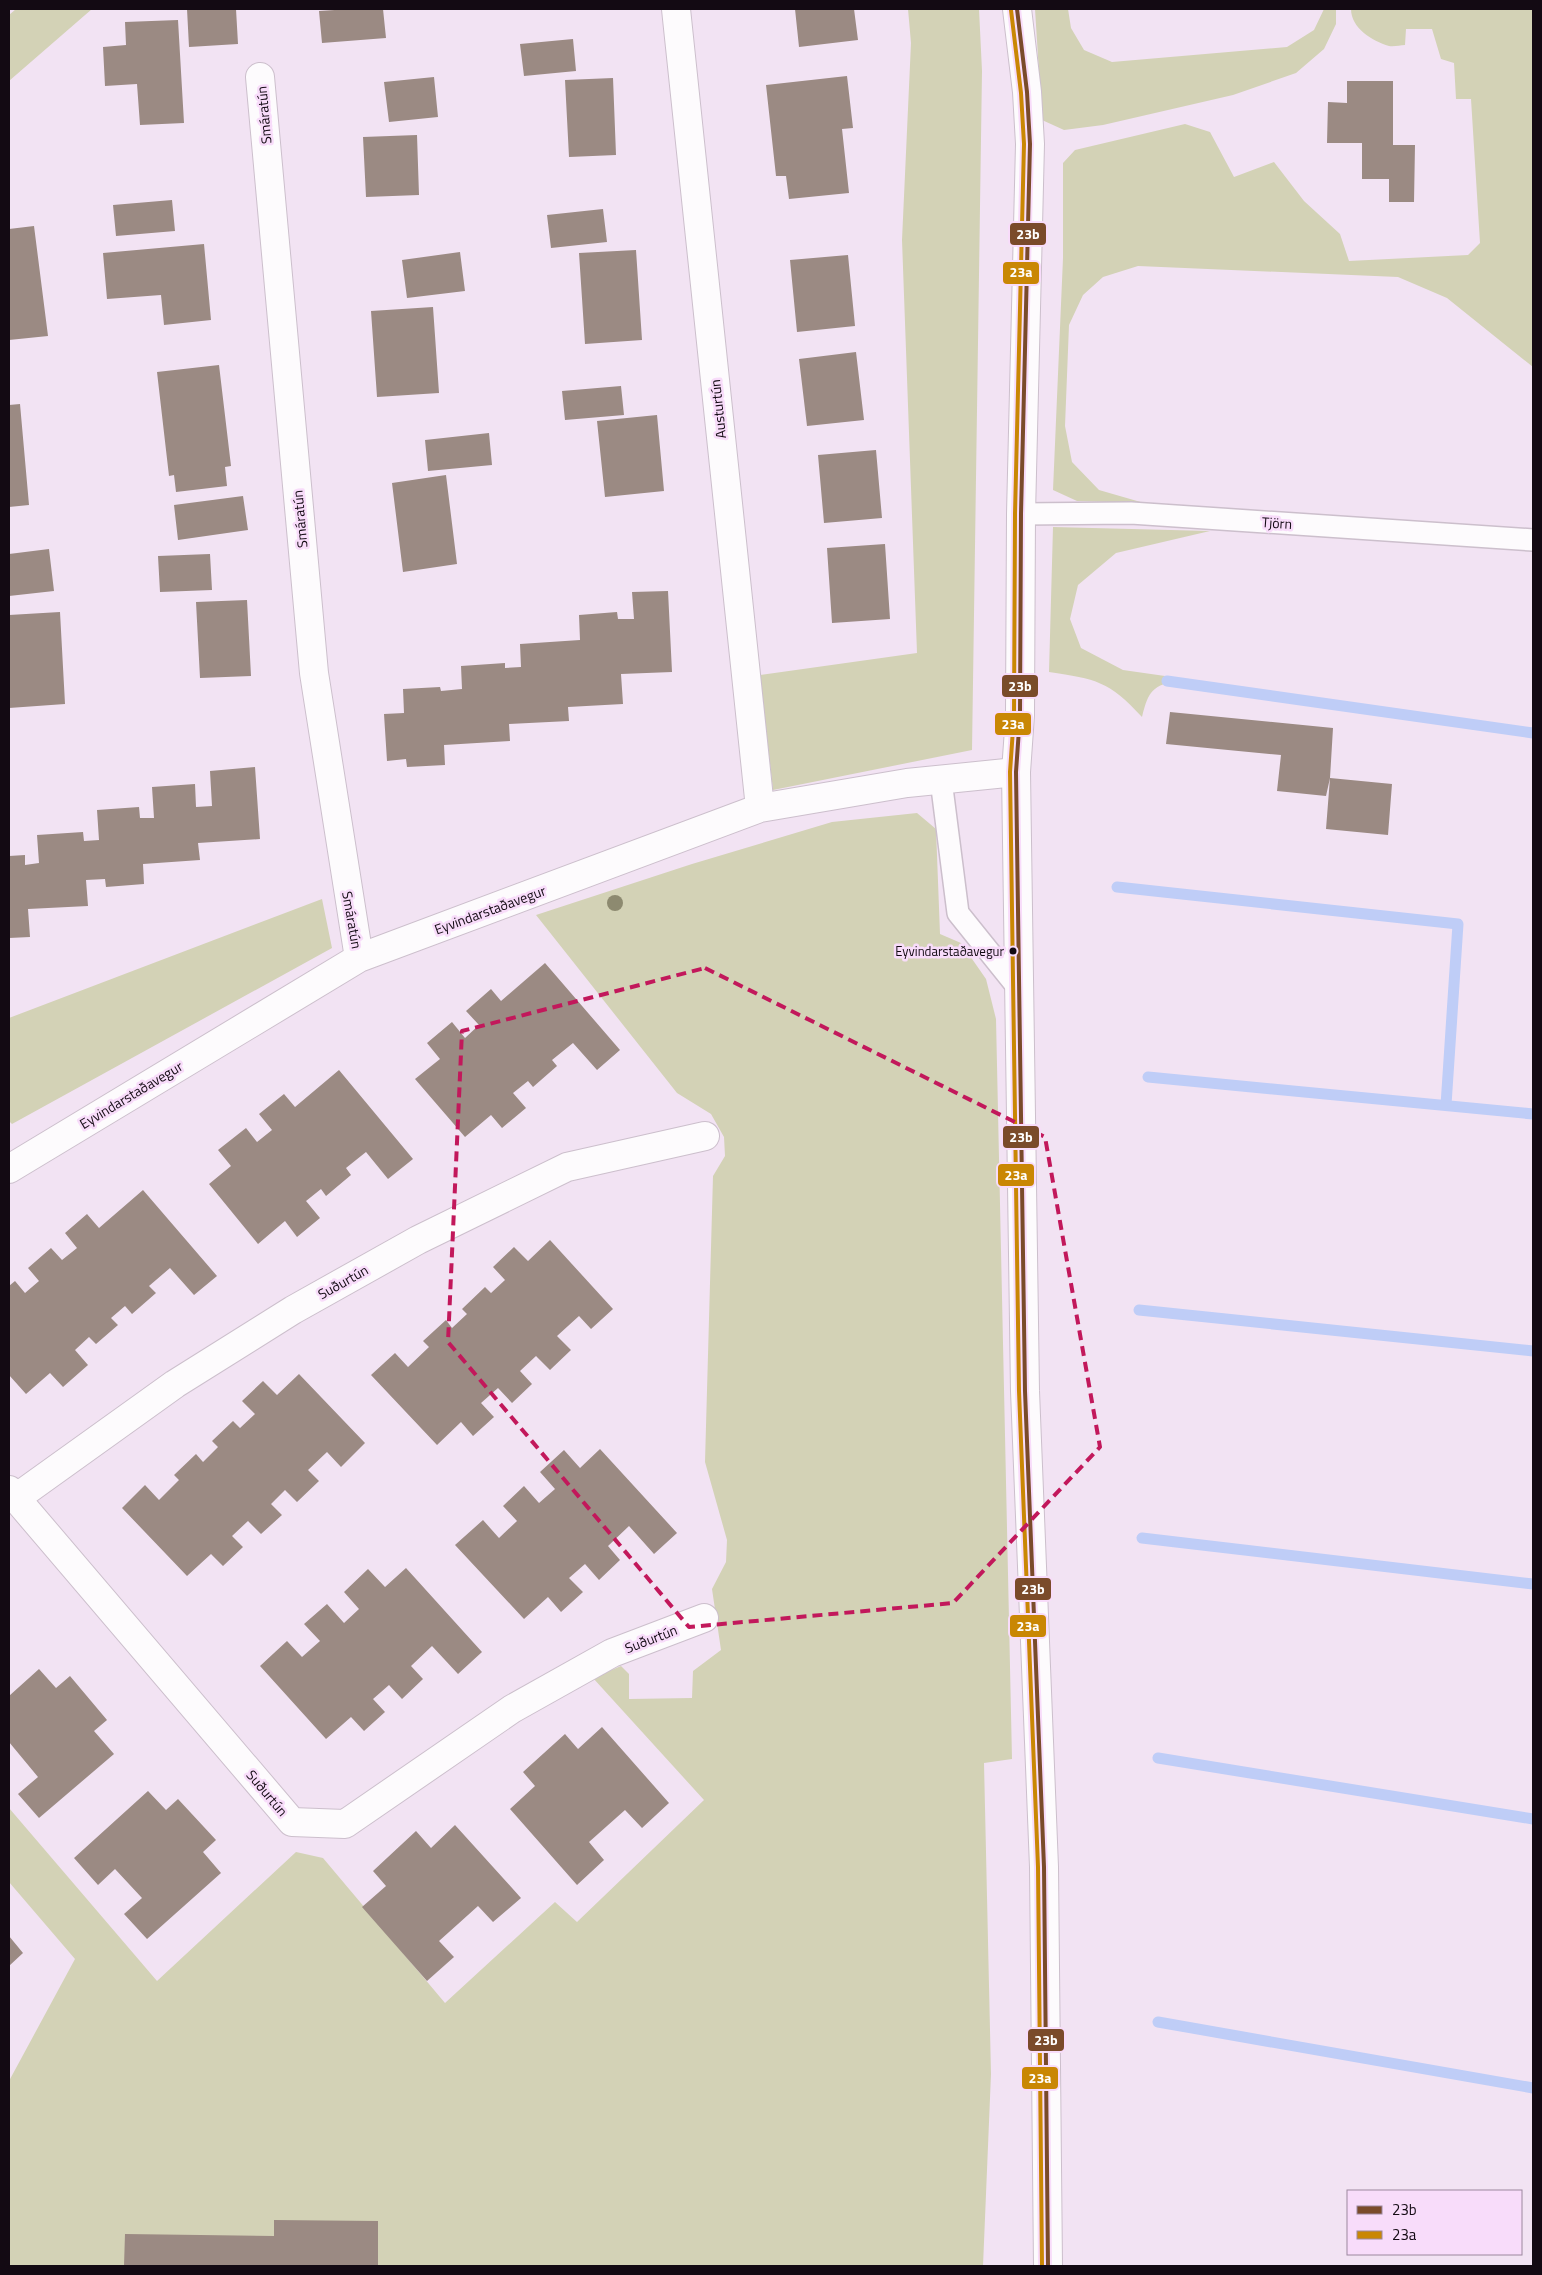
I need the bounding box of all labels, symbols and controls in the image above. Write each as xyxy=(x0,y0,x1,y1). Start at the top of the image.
street label: Smáratún xyxy=(251,85,276,145)
line badge: 23b xyxy=(1009,222,1047,246)
text: 23b xyxy=(1016,223,1040,244)
line badge: 23a xyxy=(1002,261,1040,285)
text: 23a xyxy=(1010,261,1032,282)
street label: Austurtún xyxy=(704,378,731,440)
street label: Smáratún xyxy=(287,489,312,549)
street label: Tjörn xyxy=(1261,511,1293,534)
line badge: 23b xyxy=(1001,674,1039,698)
text: 23b xyxy=(1008,675,1032,696)
line badge: 23a xyxy=(994,712,1032,736)
text: 23a xyxy=(1002,713,1024,734)
street label: Eyvindarstaðavegur xyxy=(431,880,549,939)
street label: Smáratún xyxy=(337,890,368,950)
place label: Eyvindarstaðavegur xyxy=(895,941,1004,961)
marker: Eyvindarstaðavegur xyxy=(1008,946,1018,956)
street label: Eyvindarstaðavegur xyxy=(75,1055,186,1134)
line badge: 23b xyxy=(1002,1125,1040,1149)
text: 23b xyxy=(1009,1126,1033,1147)
line badge: 23a xyxy=(997,1163,1035,1187)
text: 23a xyxy=(1005,1164,1027,1185)
street label: Suðurtún xyxy=(314,1259,372,1304)
line badge: 23b xyxy=(1014,1577,1052,1601)
text: 23b xyxy=(1021,1578,1045,1599)
line badge: 23a xyxy=(1009,1614,1047,1638)
text: 23a xyxy=(1017,1615,1039,1636)
street label: Suðurtún xyxy=(621,1619,680,1658)
street label: Suðurtún xyxy=(242,1765,293,1820)
line badge: 23b xyxy=(1027,2028,1065,2052)
text: 23b xyxy=(1034,2029,1058,2050)
line badge: 23a xyxy=(1021,2066,1059,2090)
text: 23a xyxy=(1029,2067,1051,2088)
legend xyxy=(1347,2190,1522,2255)
text: 23b xyxy=(1392,2198,1417,2221)
text: 23a xyxy=(1392,2223,1417,2246)

